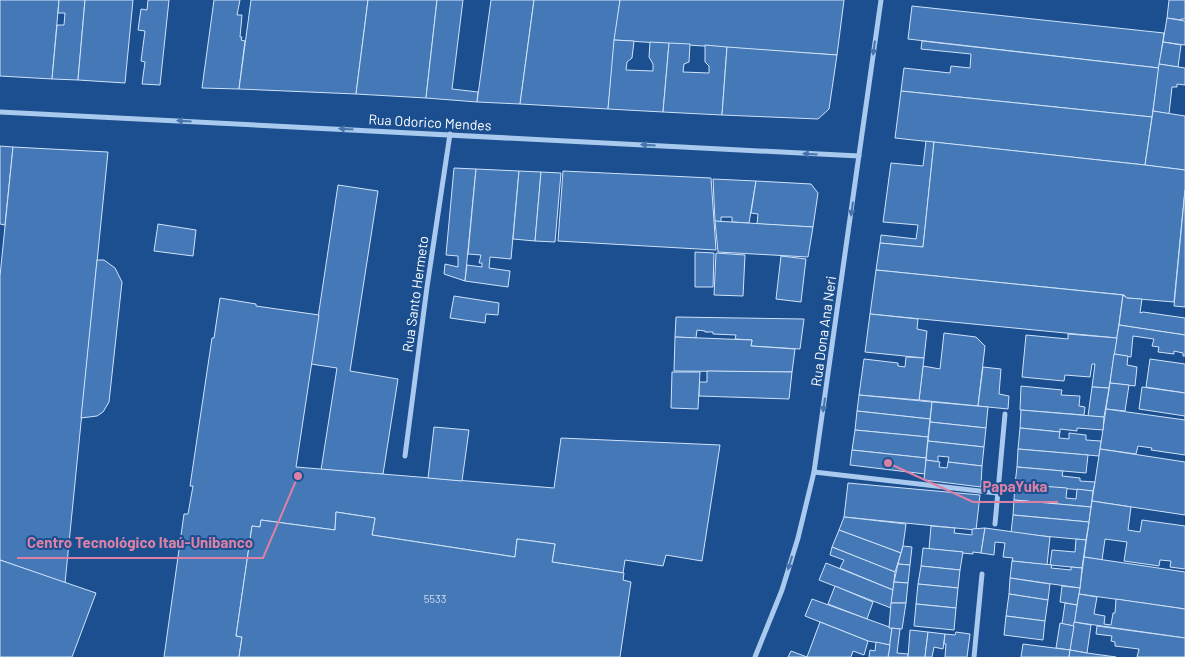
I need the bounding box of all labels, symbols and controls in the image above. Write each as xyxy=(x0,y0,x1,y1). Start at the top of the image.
one-way arrow xyxy=(870,41,878,57)
street label: Rua Odorico Mendes xyxy=(368,110,492,134)
one-way arrow xyxy=(175,117,191,125)
one-way arrow xyxy=(338,125,354,133)
one-way arrow xyxy=(640,141,656,149)
one-way arrow xyxy=(802,149,818,157)
one-way arrow xyxy=(848,202,856,218)
street label: Rua Santo Hermeto xyxy=(398,235,432,353)
street label: Rua Dona Ana Neri xyxy=(807,275,839,387)
one-way arrow xyxy=(820,397,828,413)
callout: PapaYuka xyxy=(973,472,1058,502)
text: PapaYuka xyxy=(983,477,1048,495)
callout: Centro Tecnológico Itaú-Unibanco xyxy=(17,528,263,558)
text: Centro Tecnológico Itaú-Unibanco xyxy=(27,533,253,551)
one-way arrow xyxy=(786,556,793,571)
house number: 5533 xyxy=(424,592,446,605)

